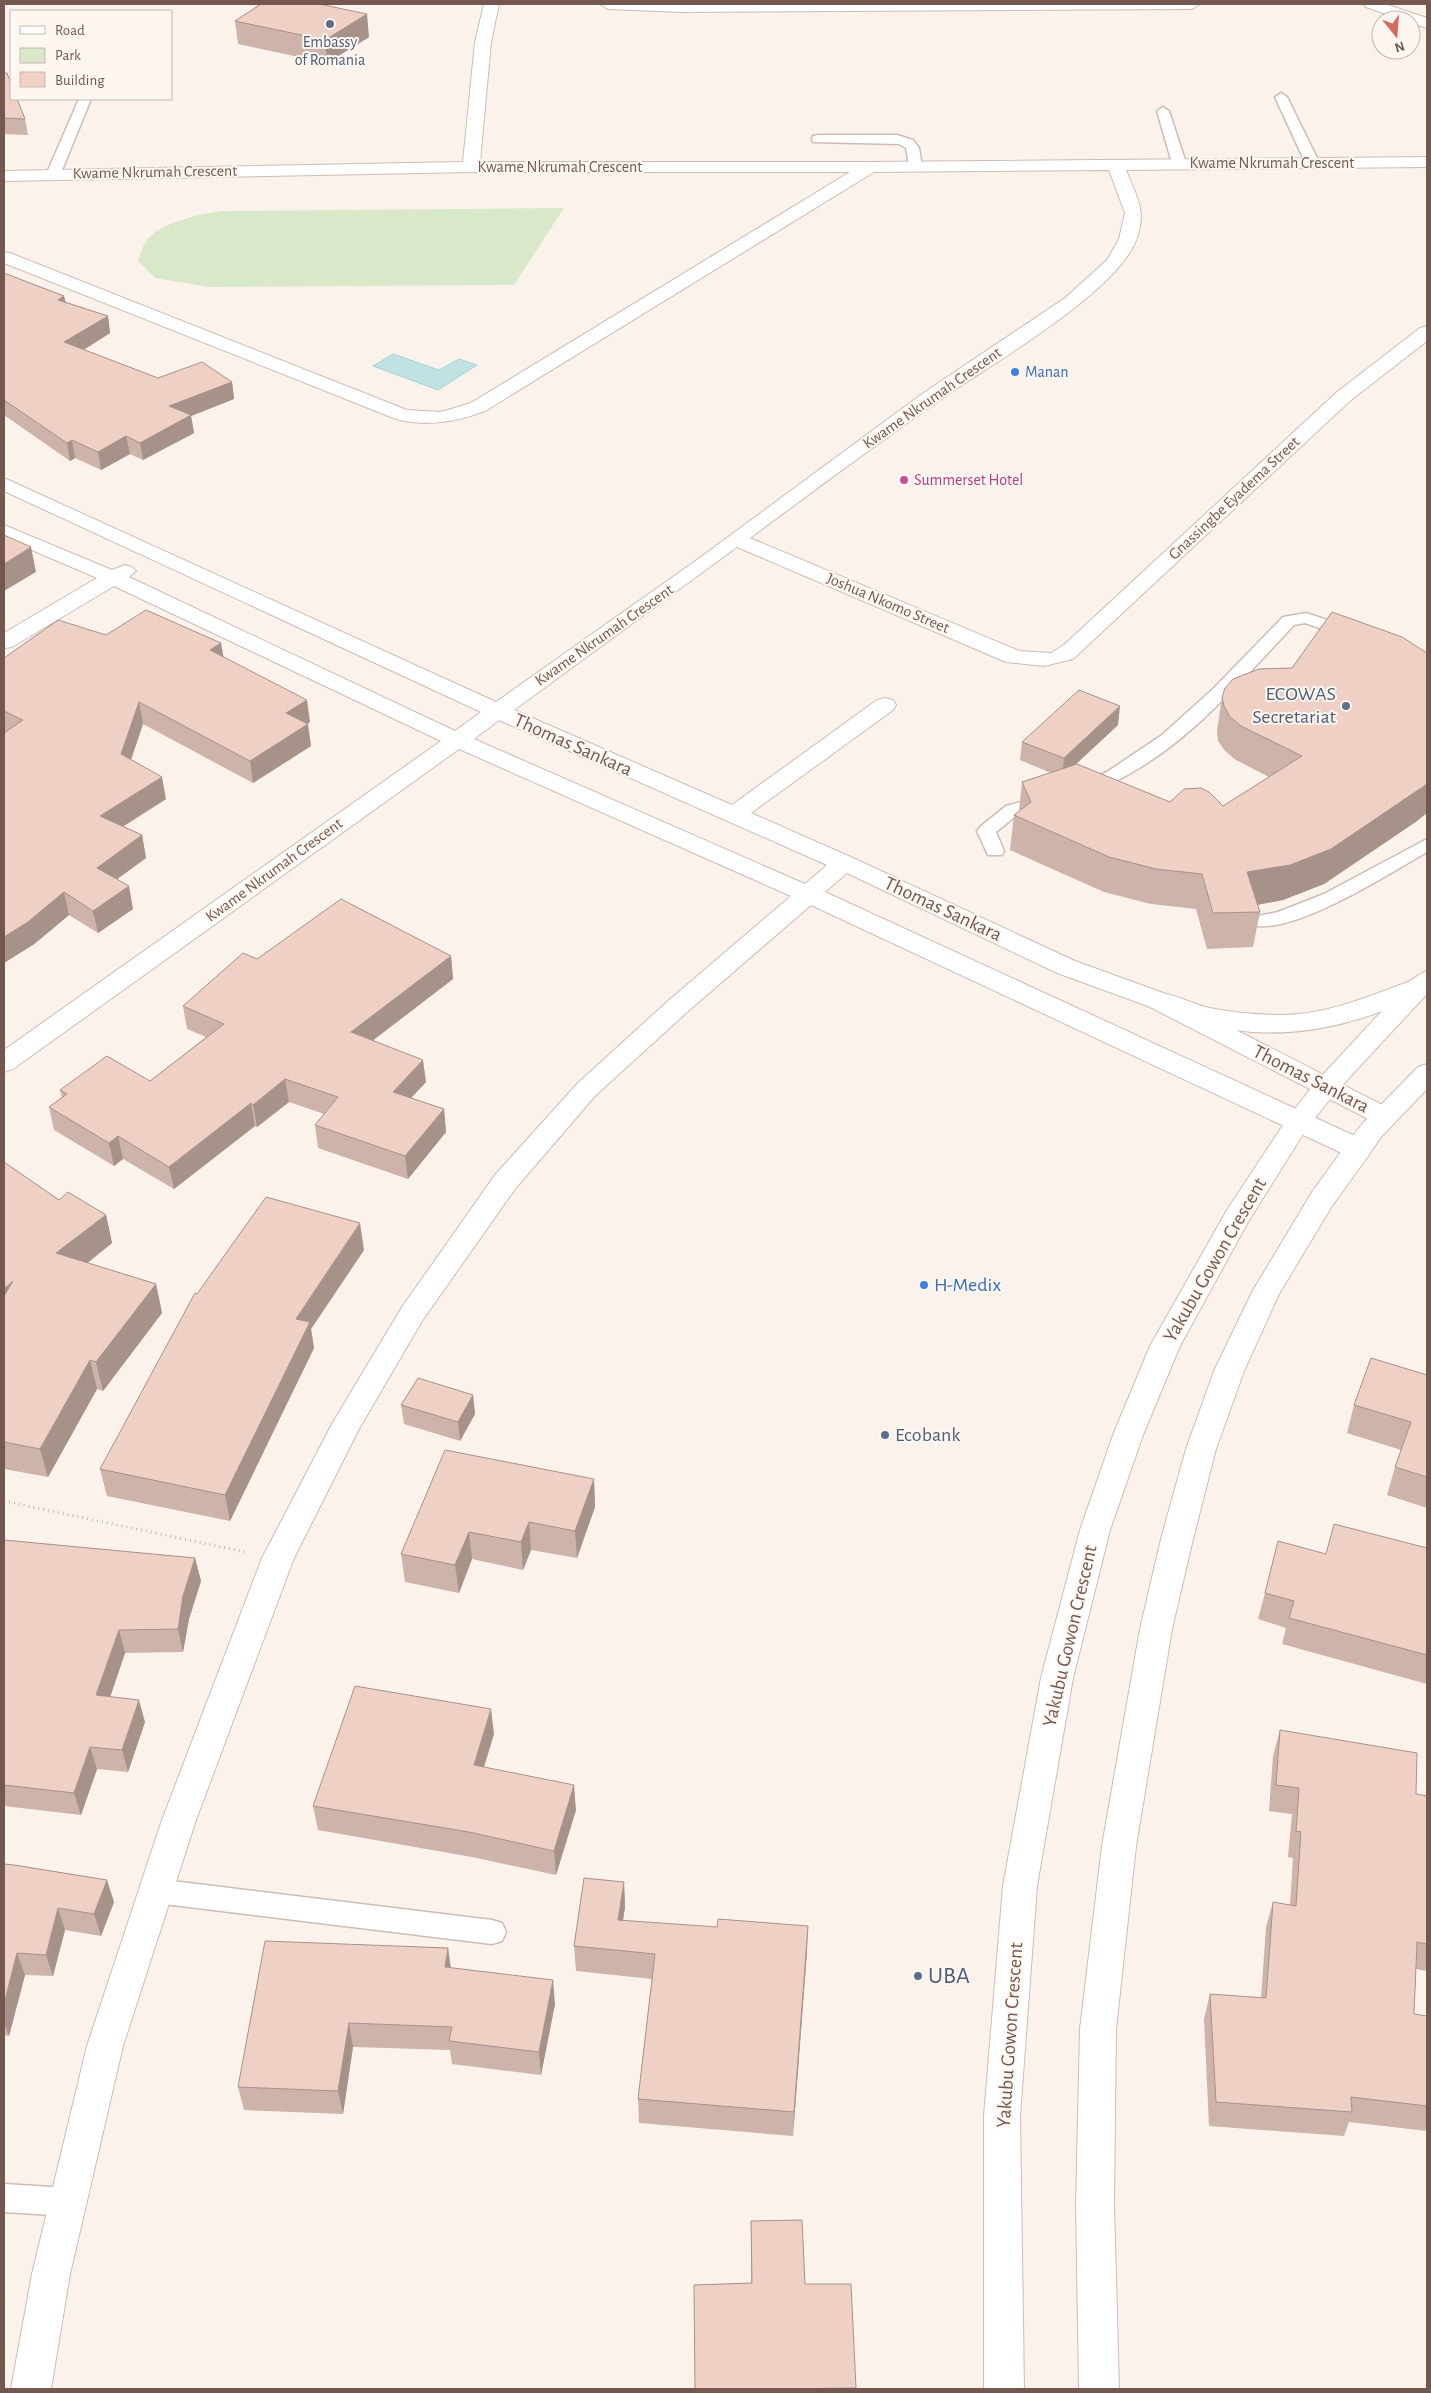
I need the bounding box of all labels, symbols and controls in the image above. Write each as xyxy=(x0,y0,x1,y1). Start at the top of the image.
legend xyxy=(10,10,172,100)
north arrow xyxy=(1371,10,1421,60)
marker: Embassy of Romania xyxy=(324,18,336,30)
text: Road xyxy=(55,23,85,38)
place label: Embassy of Romania xyxy=(295,34,365,68)
text: N xyxy=(1393,38,1406,55)
text: Park xyxy=(55,48,81,63)
text: Building xyxy=(55,73,105,88)
street label: Kwame Nkrumah Crescent xyxy=(1190,155,1354,171)
street label: Kwame Nkrumah Crescent xyxy=(478,159,642,175)
street label: Kwame Nkrumah Crescent xyxy=(72,163,238,181)
street label: Kwame Nkrumah Crescent xyxy=(860,344,1004,452)
place label: Manan xyxy=(1025,364,1068,380)
marker: Manan xyxy=(1009,366,1021,378)
street label: Gnassingbe Eyadema Street xyxy=(1166,433,1303,563)
place label: Summerset Hotel xyxy=(914,472,1023,488)
marker: Summerset Hotel xyxy=(898,474,910,486)
street label: Joshua Nkomo Street xyxy=(824,570,952,636)
street label: Kwame Nkrumah Crescent xyxy=(532,581,676,689)
place label: ECOWAS Secretariat xyxy=(1252,684,1337,727)
marker: ECOWAS Secretariat xyxy=(1340,700,1352,712)
street label: Thomas Sankara xyxy=(511,710,635,780)
street label: Kwame Nkrumah Crescent xyxy=(203,815,345,925)
street label: Thomas Sankara xyxy=(881,873,1005,945)
street label: Thomas Sankara xyxy=(1250,1041,1372,1117)
street label: Yakubu Gowon Crescent xyxy=(1160,1174,1270,1345)
place label: H-Medix xyxy=(934,1275,1001,1295)
marker: H-Medix xyxy=(918,1279,930,1291)
place label: Ecobank xyxy=(895,1425,960,1445)
marker: Ecobank xyxy=(879,1429,891,1441)
street label: Yakubu Gowon Crescent xyxy=(1039,1543,1101,1729)
street label: Yakubu Gowon Crescent xyxy=(994,1941,1027,2128)
place label: UBA xyxy=(928,1964,970,1988)
marker: UBA xyxy=(912,1970,924,1982)

